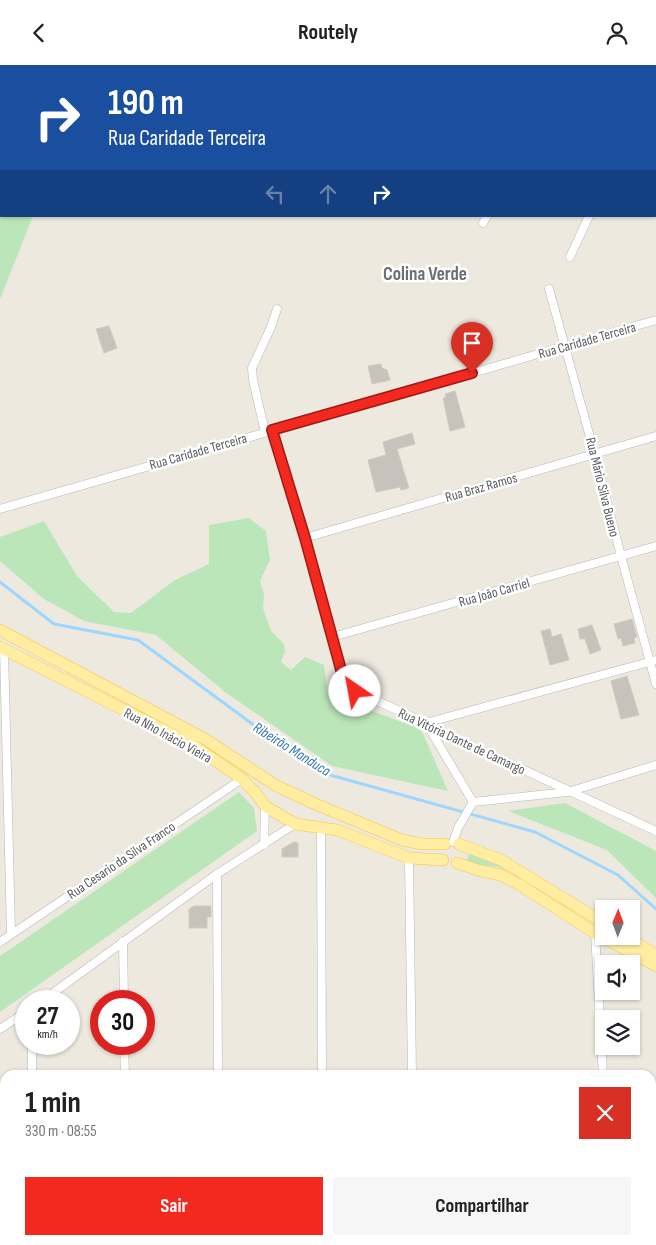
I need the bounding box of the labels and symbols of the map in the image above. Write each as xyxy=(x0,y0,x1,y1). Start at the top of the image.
district label: Colina Verde xyxy=(383,263,467,286)
street label: Rua Caridade Terceira xyxy=(536,318,638,363)
pin xyxy=(451,322,493,373)
street label: Rua Caridade Terceira xyxy=(147,429,249,474)
street label: Rua Mário Silva Bueno xyxy=(582,436,623,539)
street label: Rua Braz Ramos xyxy=(443,469,519,506)
street label: Rua João Carriel xyxy=(457,574,531,611)
position arrow xyxy=(328,664,380,716)
street label: Rua Nho Inácio Vieira xyxy=(121,704,215,767)
street label: Rua Vitória Dante de Camargo xyxy=(396,705,528,778)
water label: Ribeirão Manduca xyxy=(249,718,334,781)
street label: Rua Cesario da Silva Franco xyxy=(64,818,179,903)
north arrow xyxy=(595,900,640,945)
speed limit sign: 30 xyxy=(90,990,155,1055)

